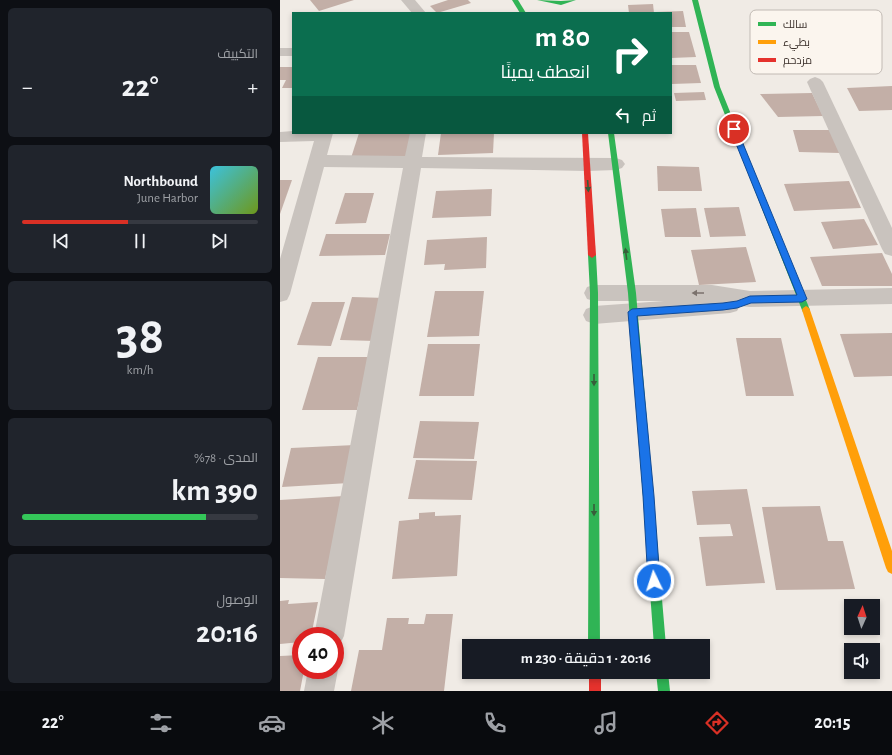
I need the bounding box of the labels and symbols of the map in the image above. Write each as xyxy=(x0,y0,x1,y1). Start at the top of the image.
legend xyxy=(750,10,882,74)
text: سالك xyxy=(783,19,807,30)
text: بطيء xyxy=(783,37,810,51)
text: مزدحم xyxy=(783,55,812,68)
pin xyxy=(717,112,751,146)
one-way arrow xyxy=(585,180,592,192)
one-way arrow xyxy=(623,248,629,260)
one-way arrow xyxy=(691,290,704,296)
one-way arrow xyxy=(591,374,597,387)
one-way arrow xyxy=(591,504,597,517)
position arrow xyxy=(633,560,675,602)
north arrow xyxy=(844,599,880,635)
speed limit sign: 40 xyxy=(292,627,344,679)

